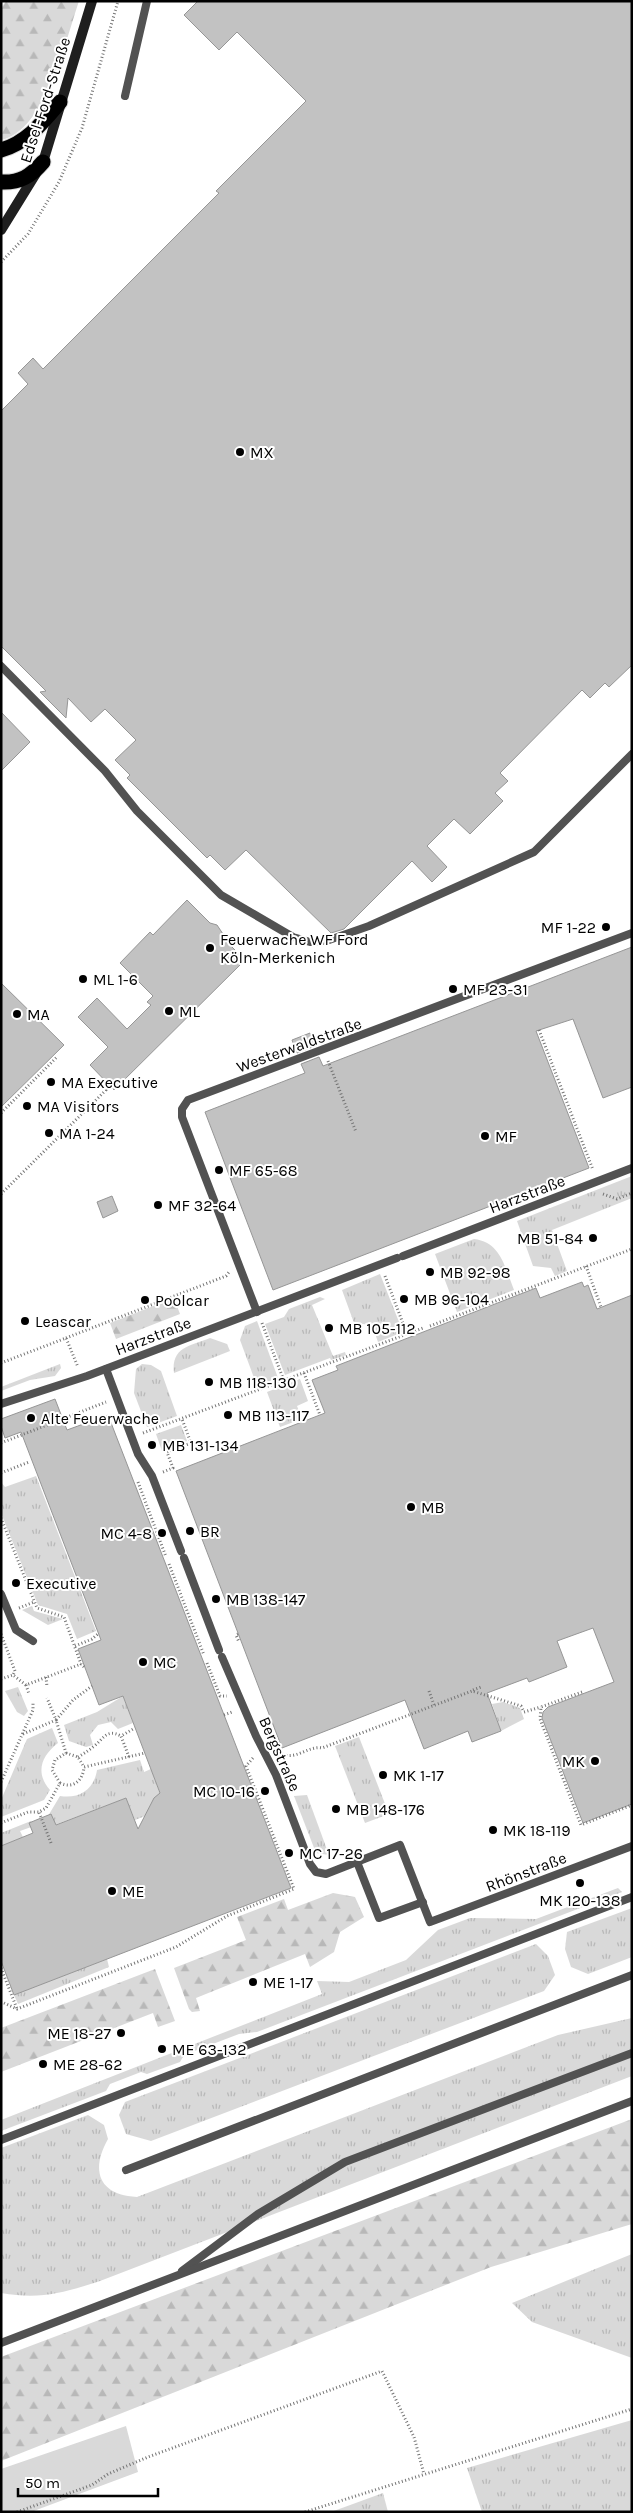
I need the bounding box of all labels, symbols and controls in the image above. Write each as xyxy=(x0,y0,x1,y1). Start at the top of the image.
street label: Edsel-Ford-Straße xyxy=(16,35,74,165)
place label: MX xyxy=(250,443,274,462)
marker: MX xyxy=(234,446,246,458)
place label: MF 1-22 xyxy=(541,918,596,937)
marker: MF 1-22 xyxy=(600,921,612,933)
place label: Feuerwache WF Ford Köln-Merkenich xyxy=(220,930,369,967)
marker: Feuerwache WF Ford Köln-Merkenich xyxy=(204,942,216,954)
place label: ML 1-6 xyxy=(93,970,138,989)
marker: ML 1-6 xyxy=(77,973,89,985)
place label: MF 23-31 xyxy=(463,980,528,999)
marker: MF 23-31 xyxy=(447,983,459,995)
place label: ML xyxy=(179,1002,201,1021)
place label: MA xyxy=(27,1005,50,1024)
marker: ML xyxy=(163,1005,175,1017)
marker: MA xyxy=(11,1008,23,1020)
street label: Westerwaldstraße xyxy=(234,1014,364,1076)
place label: MA Executive xyxy=(61,1073,158,1092)
marker: MA Executive xyxy=(45,1076,57,1088)
place label: MA Visitors xyxy=(37,1097,119,1116)
marker: MA Visitors xyxy=(21,1100,33,1112)
place label: MA 1-24 xyxy=(59,1124,115,1143)
marker: MA 1-24 xyxy=(43,1127,55,1139)
place label: MF xyxy=(495,1127,517,1146)
marker: MF xyxy=(479,1130,491,1142)
place label: MF 65-68 xyxy=(229,1161,298,1180)
marker: MF 65-68 xyxy=(213,1164,225,1176)
street label: Harzstraße xyxy=(486,1171,568,1217)
place label: MF 32-64 xyxy=(168,1196,236,1215)
marker: MF 32-64 xyxy=(152,1199,164,1211)
place label: MB 51-84 xyxy=(517,1229,583,1248)
marker: MB 51-84 xyxy=(587,1232,599,1244)
place label: MB 92-98 xyxy=(440,1263,511,1282)
marker: MB 92-98 xyxy=(424,1266,436,1278)
place label: MB 96-104 xyxy=(414,1290,489,1309)
place label: Poolcar xyxy=(155,1291,209,1310)
marker: MB 96-104 xyxy=(398,1293,410,1305)
marker: Poolcar xyxy=(139,1294,151,1306)
place label: Leascar xyxy=(35,1312,91,1331)
street label: Harzstraße xyxy=(112,1313,194,1359)
marker: Leascar xyxy=(19,1315,31,1327)
place label: MB 105-112 xyxy=(339,1319,416,1338)
marker: MB 105-112 xyxy=(323,1322,335,1334)
place label: MB 118-130 xyxy=(219,1373,297,1392)
marker: MB 118-130 xyxy=(203,1376,215,1388)
place label: MB 113-117 xyxy=(238,1406,309,1425)
place label: Alte Feuerwache xyxy=(41,1409,159,1428)
marker: MB 113-117 xyxy=(222,1409,234,1421)
marker: Alte Feuerwache xyxy=(25,1412,37,1424)
place label: MB 131-134 xyxy=(162,1436,239,1455)
marker: MB 131-134 xyxy=(146,1439,158,1451)
place label: MB xyxy=(421,1498,445,1517)
marker: MB xyxy=(405,1501,417,1513)
place label: BR xyxy=(200,1522,220,1541)
place label: MC 4-8 xyxy=(101,1524,152,1543)
marker: BR xyxy=(184,1525,196,1537)
marker: MC 4-8 xyxy=(156,1527,168,1539)
place label: Executive xyxy=(26,1574,96,1593)
marker: Executive xyxy=(10,1577,22,1589)
place label: MB 138-147 xyxy=(226,1590,306,1609)
marker: MB 138-147 xyxy=(210,1593,222,1605)
place label: MC xyxy=(153,1653,177,1672)
marker: MC xyxy=(137,1656,149,1668)
street label: Bergstraße xyxy=(255,1714,305,1794)
place label: MK xyxy=(562,1752,585,1771)
marker: MK xyxy=(589,1755,601,1767)
place label: MK 1-17 xyxy=(393,1766,444,1785)
marker: MK 1-17 xyxy=(377,1769,389,1781)
place label: MC 10-16 xyxy=(193,1782,255,1801)
marker: MC 10-16 xyxy=(259,1785,271,1797)
place label: MB 148-176 xyxy=(346,1800,425,1819)
marker: MB 148-176 xyxy=(330,1803,342,1815)
place label: MK 18-119 xyxy=(503,1821,571,1840)
marker: MK 18-119 xyxy=(487,1824,499,1836)
place label: MC 17-26 xyxy=(299,1844,363,1863)
marker: MC 17-26 xyxy=(283,1847,295,1859)
street label: Rhönstraße xyxy=(483,1848,569,1896)
marker: MK 120-138 xyxy=(574,1877,586,1889)
place label: ME xyxy=(122,1882,145,1901)
marker: ME xyxy=(106,1885,118,1897)
place label: MK 120-138 xyxy=(539,1891,621,1910)
place label: ME 1-17 xyxy=(263,1973,313,1992)
marker: ME 1-17 xyxy=(247,1976,259,1988)
place label: ME 18-27 xyxy=(47,2024,111,2043)
marker: ME 18-27 xyxy=(115,2027,127,2039)
place label: ME 63-132 xyxy=(172,2040,247,2059)
marker: ME 63-132 xyxy=(156,2043,168,2055)
place label: ME 28-62 xyxy=(53,2055,122,2074)
marker: ME 28-62 xyxy=(37,2058,49,2070)
scale bar xyxy=(18,2466,158,2498)
text: 50 m xyxy=(25,2474,60,2492)

